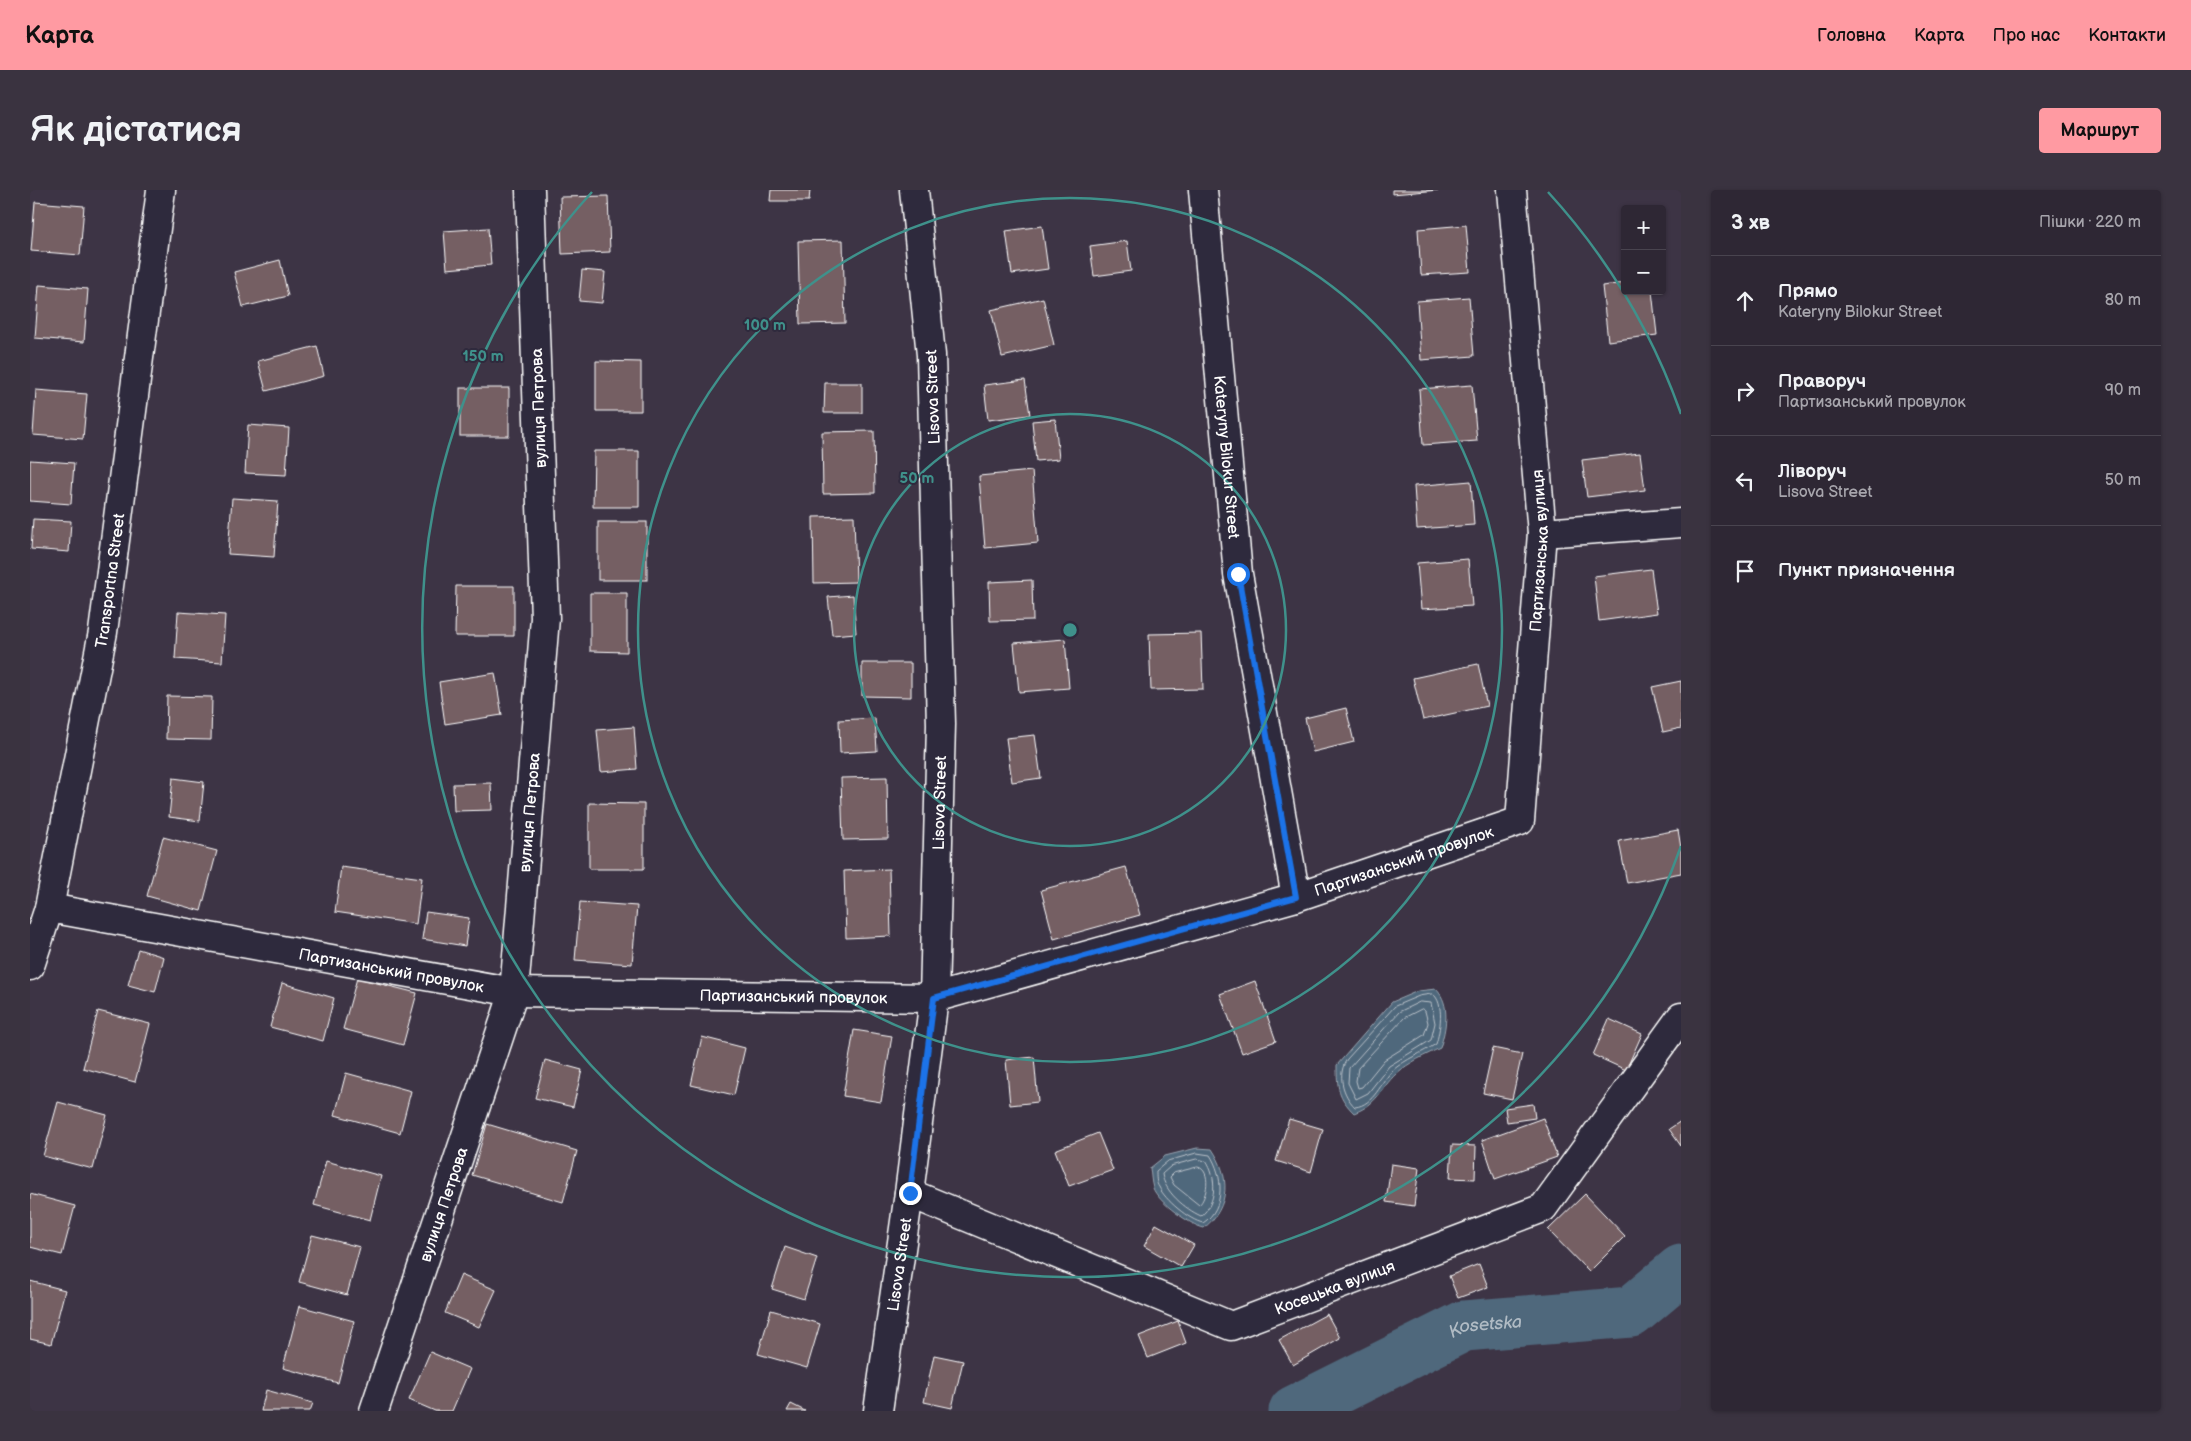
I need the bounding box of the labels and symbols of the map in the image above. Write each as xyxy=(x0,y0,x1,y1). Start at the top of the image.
text: 100 m xyxy=(744,316,786,335)
text: 150 m xyxy=(462,347,504,366)
street label: вулиця Петрова xyxy=(528,347,551,468)
street label: Lisova Street xyxy=(922,349,945,444)
street label: Kateryny Bilokur Street xyxy=(1209,374,1243,540)
text: 50 m xyxy=(900,469,935,488)
street label: Партизанська вулиця xyxy=(1526,469,1553,633)
street label: Transportna Street xyxy=(92,512,129,650)
route start xyxy=(1227,563,1250,586)
centre of rings xyxy=(1061,621,1079,639)
street label: вулиця Петрова xyxy=(516,751,545,873)
street label: Lisova Street xyxy=(930,755,951,850)
street label: Партизанський провулок xyxy=(1312,823,1497,901)
street label: Партизанський провулок xyxy=(297,945,486,997)
street label: Партизанський провулок xyxy=(699,987,888,1008)
street label: вулиця Петрова xyxy=(416,1144,473,1265)
route end xyxy=(899,1182,922,1205)
street label: Lisova Street xyxy=(884,1217,916,1313)
street label: Косецька вулиця xyxy=(1272,1257,1398,1320)
water label: Kosetska xyxy=(1445,1311,1523,1343)

